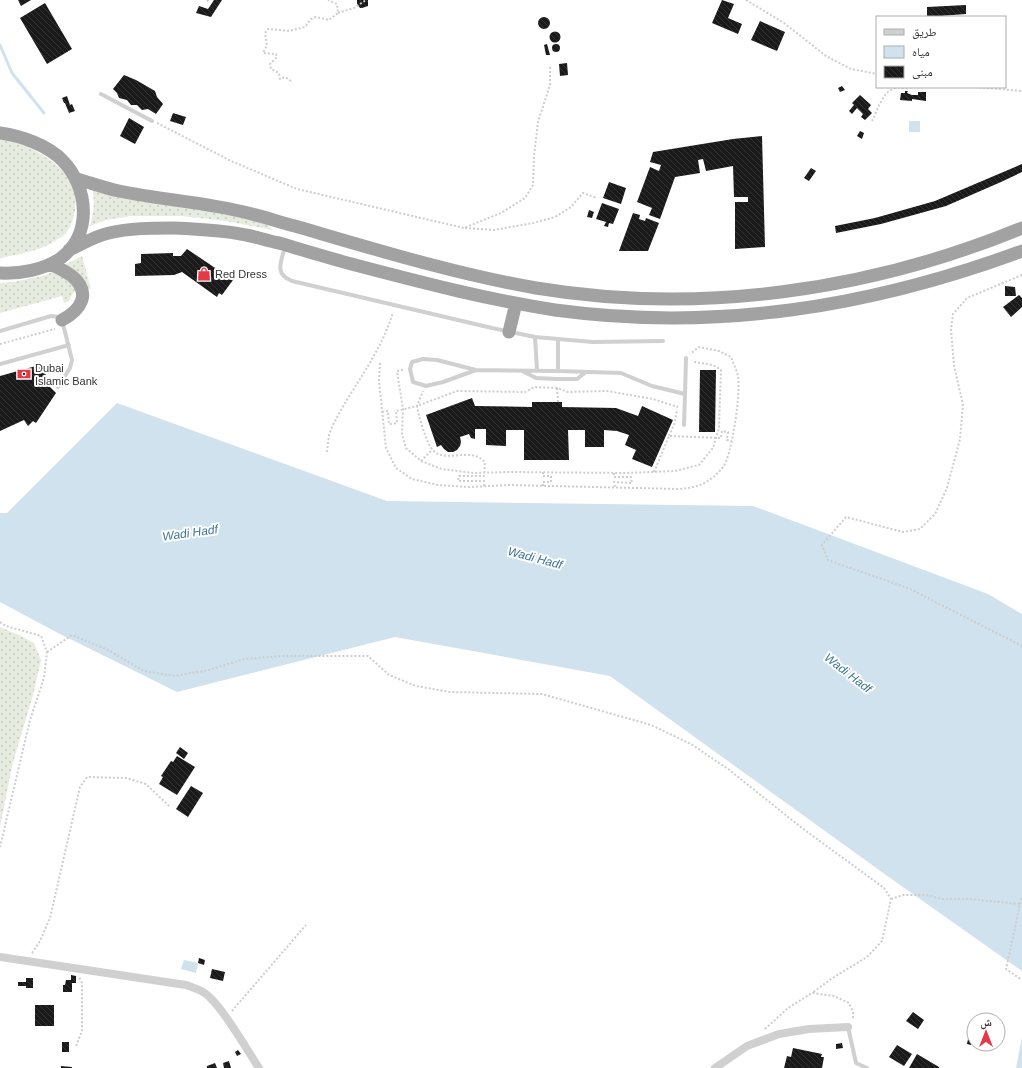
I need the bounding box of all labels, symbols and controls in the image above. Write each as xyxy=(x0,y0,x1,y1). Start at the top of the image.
legend xyxy=(876,16,1006,88)
text: طريق xyxy=(912,25,937,39)
text: مياه xyxy=(912,45,930,59)
text: مبنى xyxy=(912,65,933,79)
shop icon: Red Dress xyxy=(196,266,212,282)
place label: Red Dress xyxy=(215,268,267,280)
place label: Dubai Islamic Bank xyxy=(35,362,98,387)
bank icon: Dubai Islamic Bank xyxy=(16,366,32,382)
water label: Wadi Hadf xyxy=(161,522,220,544)
water label: Wadi Hadf xyxy=(506,544,565,572)
water label: Wadi Hadf xyxy=(822,650,876,697)
north arrow xyxy=(966,1012,1006,1052)
text: ش xyxy=(980,1016,992,1030)

